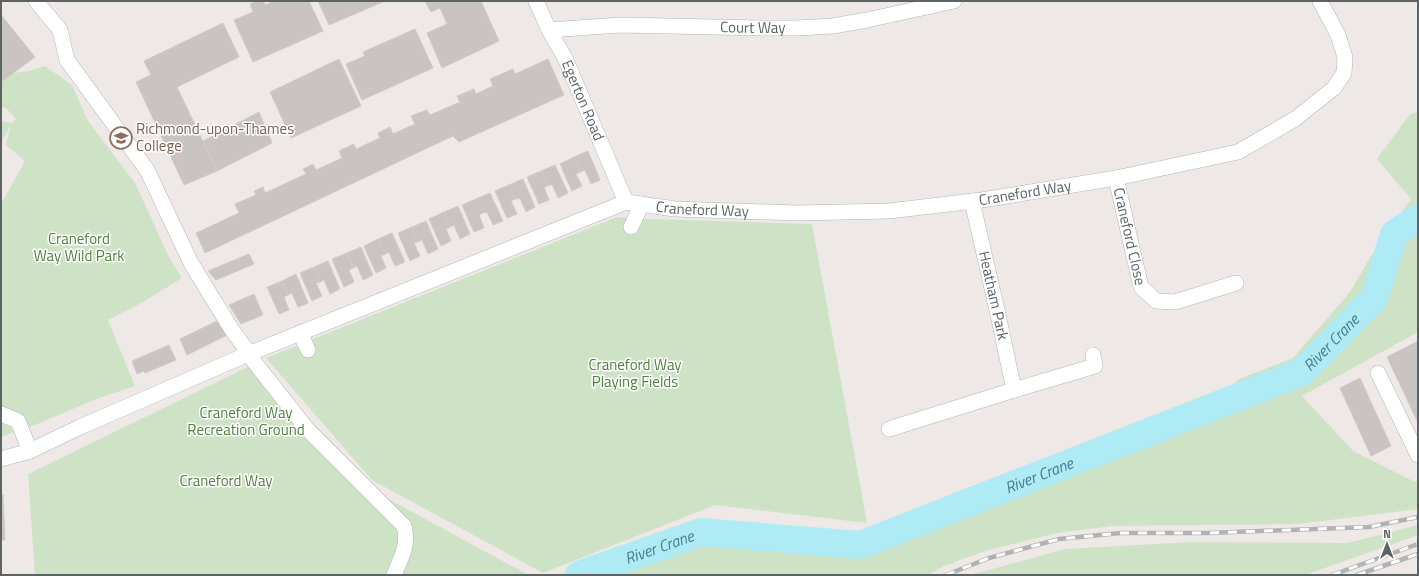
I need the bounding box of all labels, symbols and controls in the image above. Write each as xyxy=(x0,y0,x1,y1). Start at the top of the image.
street label: Court Way xyxy=(720,15,786,39)
street label: Egerton Road xyxy=(556,56,611,144)
place label: Richmond-upon-Thames College xyxy=(136,117,294,157)
school or university icon: Richmond-upon-Thames College xyxy=(108,125,134,151)
street label: Craneford Way xyxy=(977,174,1073,211)
street label: Craneford Close xyxy=(1108,185,1152,287)
street label: Craneford Way xyxy=(654,194,749,222)
park label: Craneford Way Wild Park xyxy=(33,227,125,267)
street label: Heatham Park xyxy=(973,249,1015,342)
water label: River Crane xyxy=(1297,307,1366,376)
park label: Craneford Way Playing Fields xyxy=(588,353,682,393)
park label: Craneford Way Recreation Ground xyxy=(187,401,305,441)
water label: River Crane xyxy=(1001,450,1078,499)
park label: Craneford Way xyxy=(179,469,273,492)
water label: River Crane xyxy=(621,523,698,570)
north arrow xyxy=(1367,524,1407,564)
text: N xyxy=(1383,526,1391,542)

